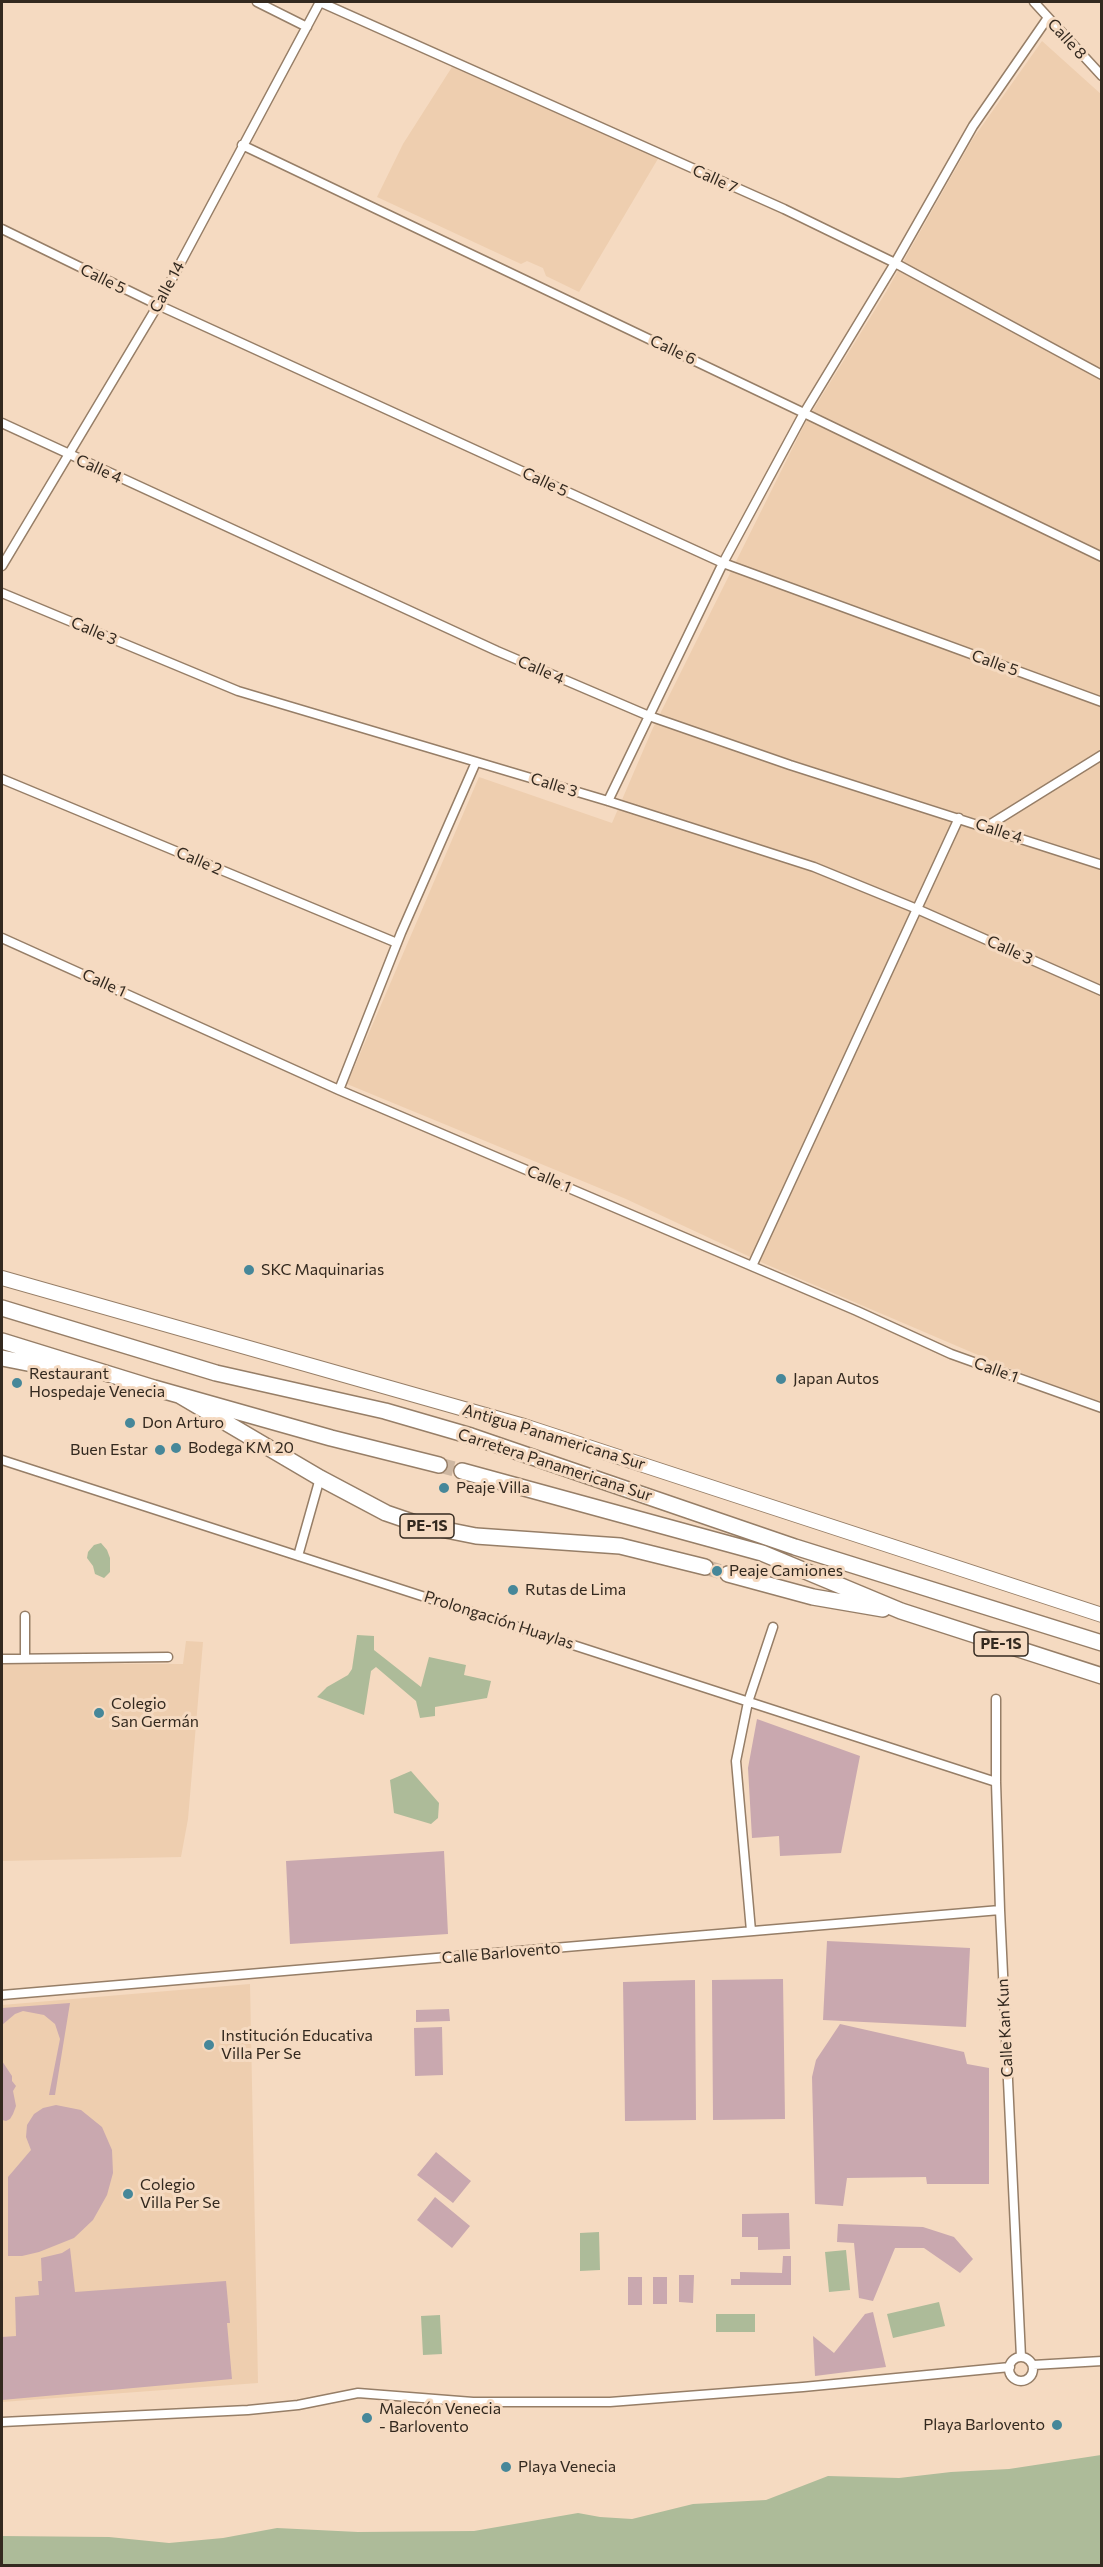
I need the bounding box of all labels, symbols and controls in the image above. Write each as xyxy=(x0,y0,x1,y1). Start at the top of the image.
street label: Calle 8 xyxy=(1043,15,1091,63)
street label: Calle 7 xyxy=(689,161,741,197)
street label: Calle 14 xyxy=(146,258,188,316)
street label: Calle 5 xyxy=(77,260,129,298)
street label: Calle 6 xyxy=(647,331,699,369)
street label: Calle 4 xyxy=(73,450,125,488)
street label: Calle 5 xyxy=(519,463,571,501)
street label: Calle 3 xyxy=(68,613,120,649)
street label: Calle 5 xyxy=(969,646,1021,680)
street label: Calle 4 xyxy=(515,652,567,688)
street label: Calle 3 xyxy=(528,769,580,801)
street label: Calle 4 xyxy=(973,814,1025,848)
street label: Calle 2 xyxy=(173,843,225,879)
street label: Calle 3 xyxy=(984,931,1036,969)
street label: Calle 1 xyxy=(79,965,129,1001)
street label: Calle 1 xyxy=(524,1161,574,1197)
place label: SKC Maquinarias xyxy=(261,1260,384,1280)
marker: SKC Maquinarias xyxy=(242,1263,256,1277)
street label: Calle 1 xyxy=(971,1353,1021,1387)
place label: Restaurant Hospedaje Venecia xyxy=(29,1364,165,1402)
place label: Japan Autos xyxy=(793,1369,879,1389)
marker: Japan Autos xyxy=(774,1372,788,1386)
marker: Restaurant Hospedaje Venecia xyxy=(10,1376,24,1390)
street label: Antigua Panamericana Sur xyxy=(460,1400,648,1474)
place label: Don Arturo xyxy=(142,1413,224,1433)
marker: Don Arturo xyxy=(123,1416,137,1430)
street label: Carretera Panamericana Sur xyxy=(455,1424,655,1506)
place label: Bodega KM 20 xyxy=(188,1438,294,1458)
place label: Buen Estar xyxy=(70,1440,148,1460)
marker: Bodega KM 20 xyxy=(169,1441,183,1455)
marker: Buen Estar xyxy=(153,1443,167,1457)
place label: Peaje Villa xyxy=(456,1478,530,1498)
marker: Peaje Villa xyxy=(437,1481,451,1495)
road number: PE-1S xyxy=(400,1514,454,1538)
place label: Peaje Camiones xyxy=(729,1561,843,1581)
marker: Peaje Camiones xyxy=(710,1564,724,1578)
place label: Rutas de Lima xyxy=(525,1580,626,1600)
marker: Rutas de Lima xyxy=(506,1583,520,1597)
street label: Prolongación Huaylas xyxy=(422,1587,576,1653)
road number: PE-1S xyxy=(974,1632,1028,1656)
place label: Colegio San Germán xyxy=(111,1694,199,1732)
marker: Colegio San Germán xyxy=(92,1706,106,1720)
street label: Calle Barlovento xyxy=(441,1938,561,1968)
street label: Calle Kan Kun xyxy=(993,1978,1017,2078)
place label: Institución Educativa Villa Per Se xyxy=(221,2026,373,2064)
marker: Institución Educativa Villa Per Se xyxy=(202,2038,216,2052)
place label: Colegio Villa Per Se xyxy=(140,2175,220,2213)
marker: Colegio Villa Per Se xyxy=(121,2187,135,2201)
place label: Malecón Venecia - Barlovento xyxy=(379,2399,501,2437)
marker: Malecón Venecia - Barlovento xyxy=(360,2411,374,2425)
place label: Playa Barlovento xyxy=(923,2415,1045,2435)
marker: Playa Barlovento xyxy=(1050,2418,1064,2432)
place label: Playa Venecia xyxy=(518,2457,616,2477)
marker: Playa Venecia xyxy=(499,2460,513,2474)

